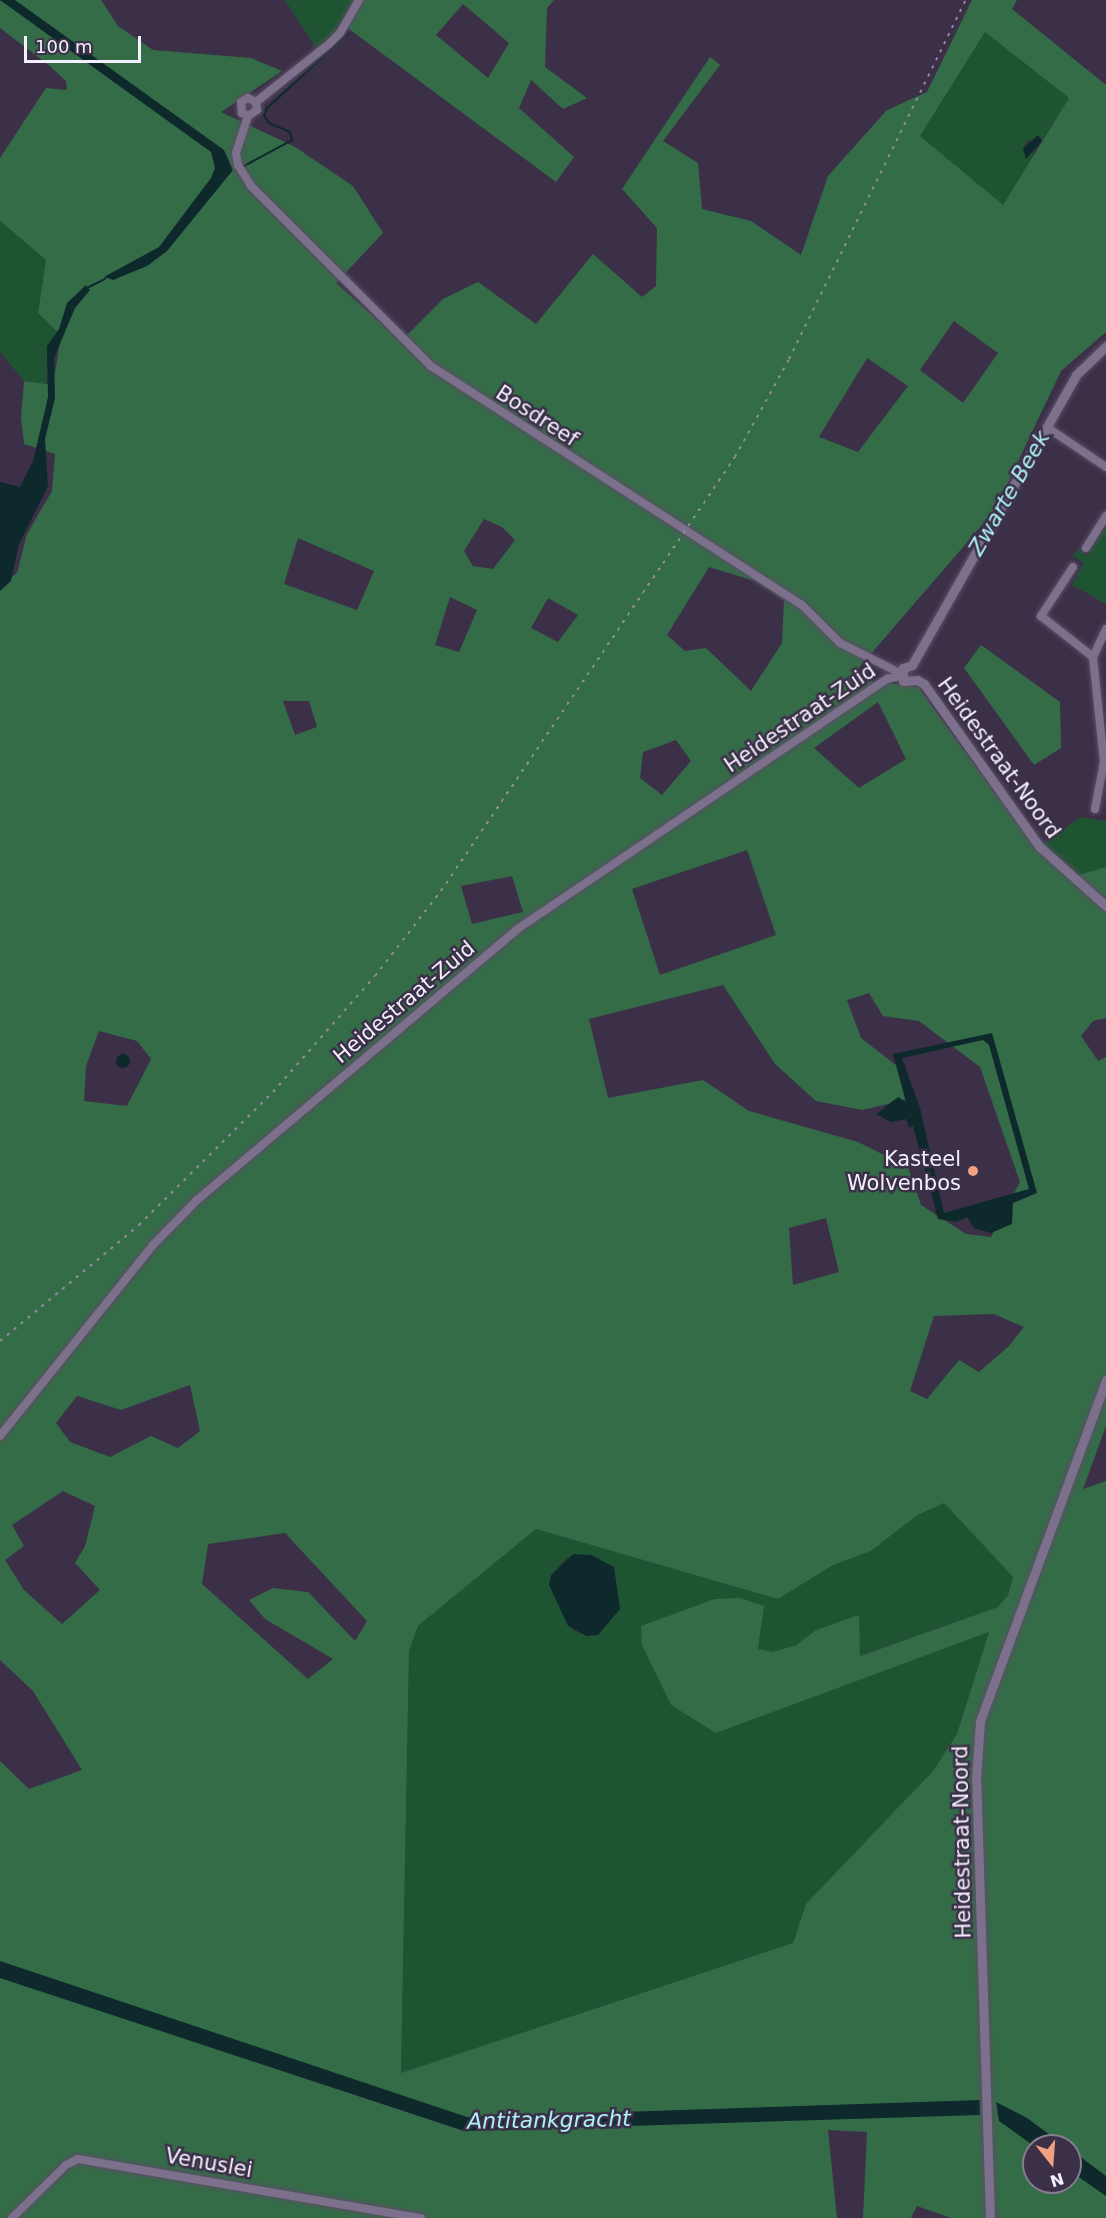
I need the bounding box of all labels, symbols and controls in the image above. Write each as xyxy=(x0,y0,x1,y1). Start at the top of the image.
scale bar xyxy=(27,24,144,62)
text: 100 m xyxy=(35,36,93,57)
street label: Bosdreef xyxy=(491,380,583,452)
water label: Zwarte Beek xyxy=(963,426,1055,560)
street label: Heidestraat-Zuid xyxy=(720,658,880,778)
street label: Heidestraat-Noord xyxy=(932,672,1066,844)
street label: Heidestraat-Zuid xyxy=(328,935,480,1069)
place label: Kasteel Wolvenbos xyxy=(847,1146,961,1196)
marker: Kasteel Wolvenbos xyxy=(966,1164,980,1178)
street label: Heidestraat-Noord xyxy=(948,1745,976,1939)
water label: Antitankgracht xyxy=(467,2105,631,2135)
north arrow xyxy=(1022,2134,1082,2194)
street label: Venuslei xyxy=(164,2143,254,2183)
text: N xyxy=(1048,2169,1066,2191)

